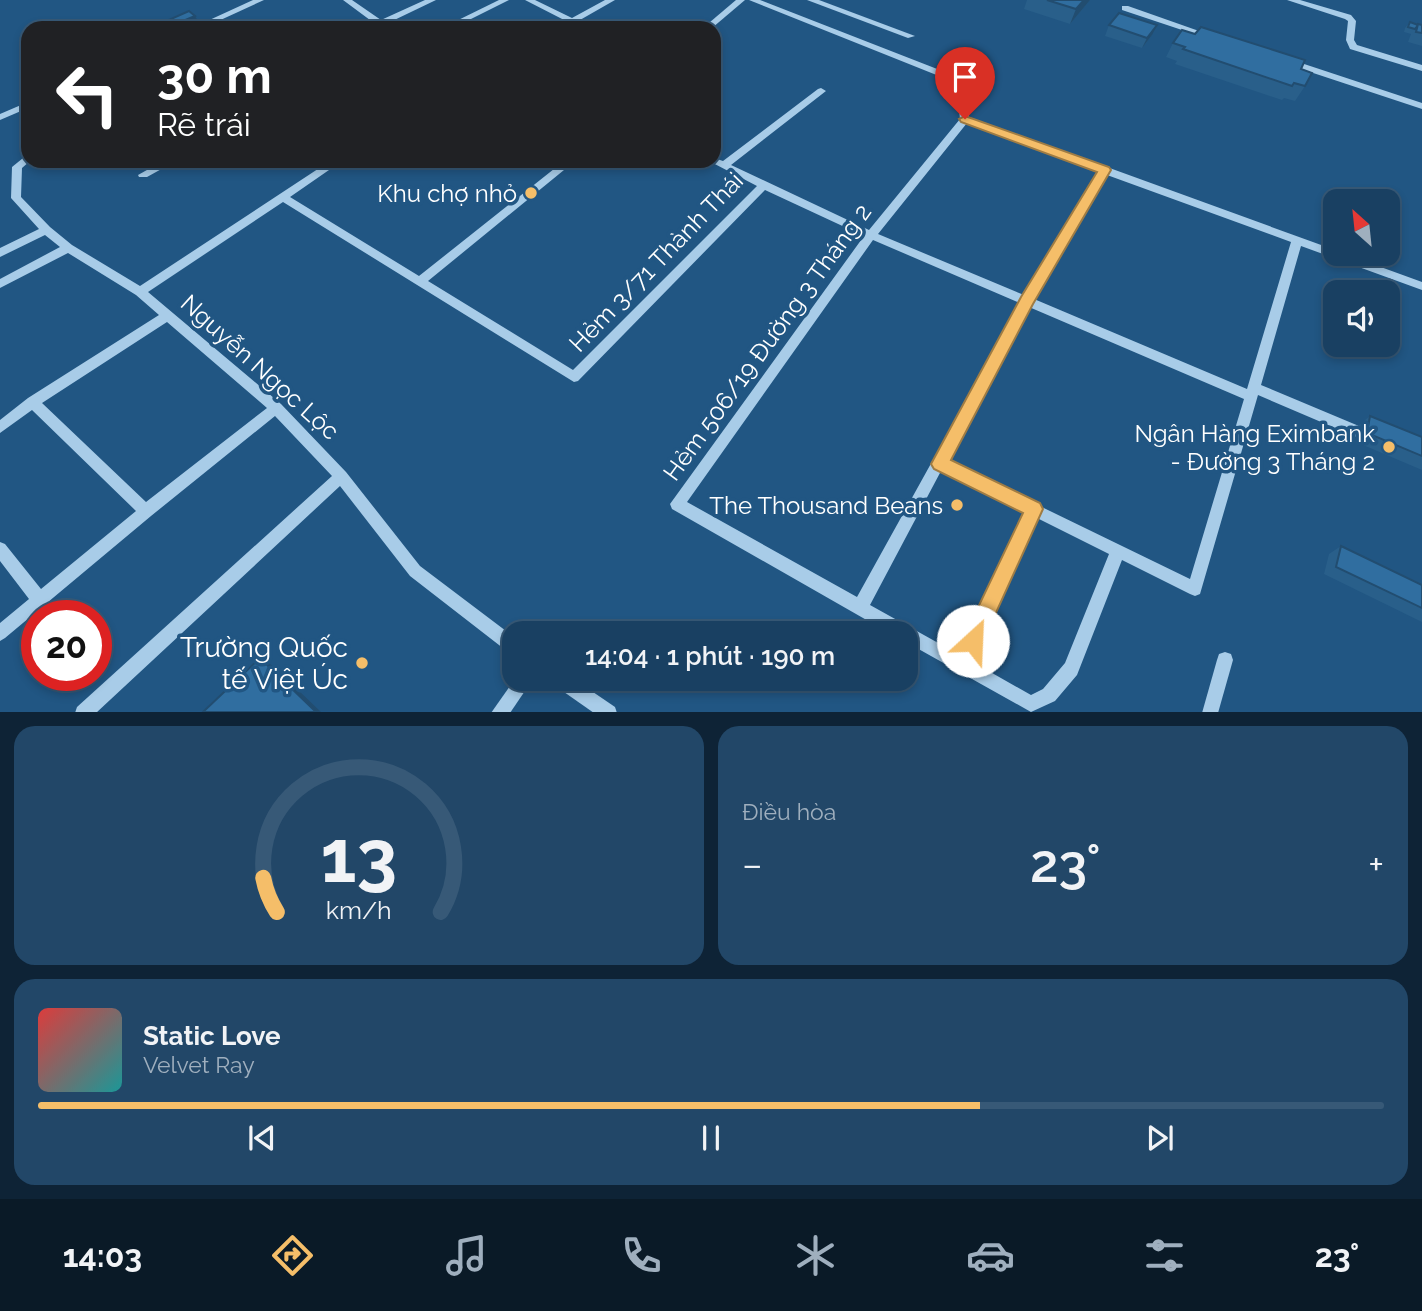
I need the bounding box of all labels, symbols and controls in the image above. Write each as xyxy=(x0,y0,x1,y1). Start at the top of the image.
text: 30 m xyxy=(157,47,272,104)
pin xyxy=(935,47,995,119)
icon: left xyxy=(42,49,133,140)
icon: arrive xyxy=(946,58,984,96)
text: Rẽ trái xyxy=(157,106,251,143)
street label: Hẻm 3/71 Thành Thái xyxy=(563,166,749,358)
place label: Khu chợ nhỏ xyxy=(377,179,517,208)
marker: Khu chợ nhỏ xyxy=(523,185,539,201)
north arrow xyxy=(1323,189,1400,266)
map controls xyxy=(1323,189,1400,357)
street label: Hẻm 506/19 Đường 3 Tháng 2 xyxy=(657,198,877,486)
button: sound xyxy=(1323,280,1400,357)
street label: Nguyễn Ngọc Lộc xyxy=(175,288,345,446)
place label: Ngân Hàng Eximbank - Đường 3 Tháng 2 xyxy=(1134,419,1375,476)
marker: Ngân Hàng Eximbank - Đường 3 Tháng 2 xyxy=(1381,439,1397,455)
place label: The Thousand Beans xyxy=(709,491,943,520)
marker: The Thousand Beans xyxy=(949,497,965,513)
speed limit sign: 20 xyxy=(21,600,112,691)
position arrow xyxy=(936,604,1010,678)
place label: Trường Quốc tế Việt Úc xyxy=(180,631,348,696)
text: 14:04 · 1 phút · 190 m xyxy=(585,641,835,671)
marker: Trường Quốc tế Việt Úc xyxy=(354,655,370,671)
text: Điều hòa xyxy=(742,798,836,825)
text: 13 xyxy=(321,814,397,899)
text: 23° xyxy=(1030,833,1101,894)
text: − xyxy=(742,842,762,887)
text: + xyxy=(1368,842,1384,887)
text: km/h xyxy=(326,894,392,924)
text: Static Love xyxy=(143,1021,281,1051)
text: Velvet Ray xyxy=(143,1051,255,1078)
icon: previous xyxy=(243,1119,281,1157)
icon: pause xyxy=(692,1119,730,1157)
icon: next xyxy=(1141,1119,1179,1157)
icon: directions xyxy=(268,1231,317,1280)
icon: music xyxy=(442,1231,491,1280)
icon: phone xyxy=(617,1231,666,1280)
icon: climate xyxy=(791,1231,840,1280)
icon: car xyxy=(966,1231,1015,1280)
icon: filters xyxy=(1140,1231,1189,1280)
text: 14:03 xyxy=(63,1237,142,1274)
text: 23° xyxy=(1315,1237,1359,1274)

